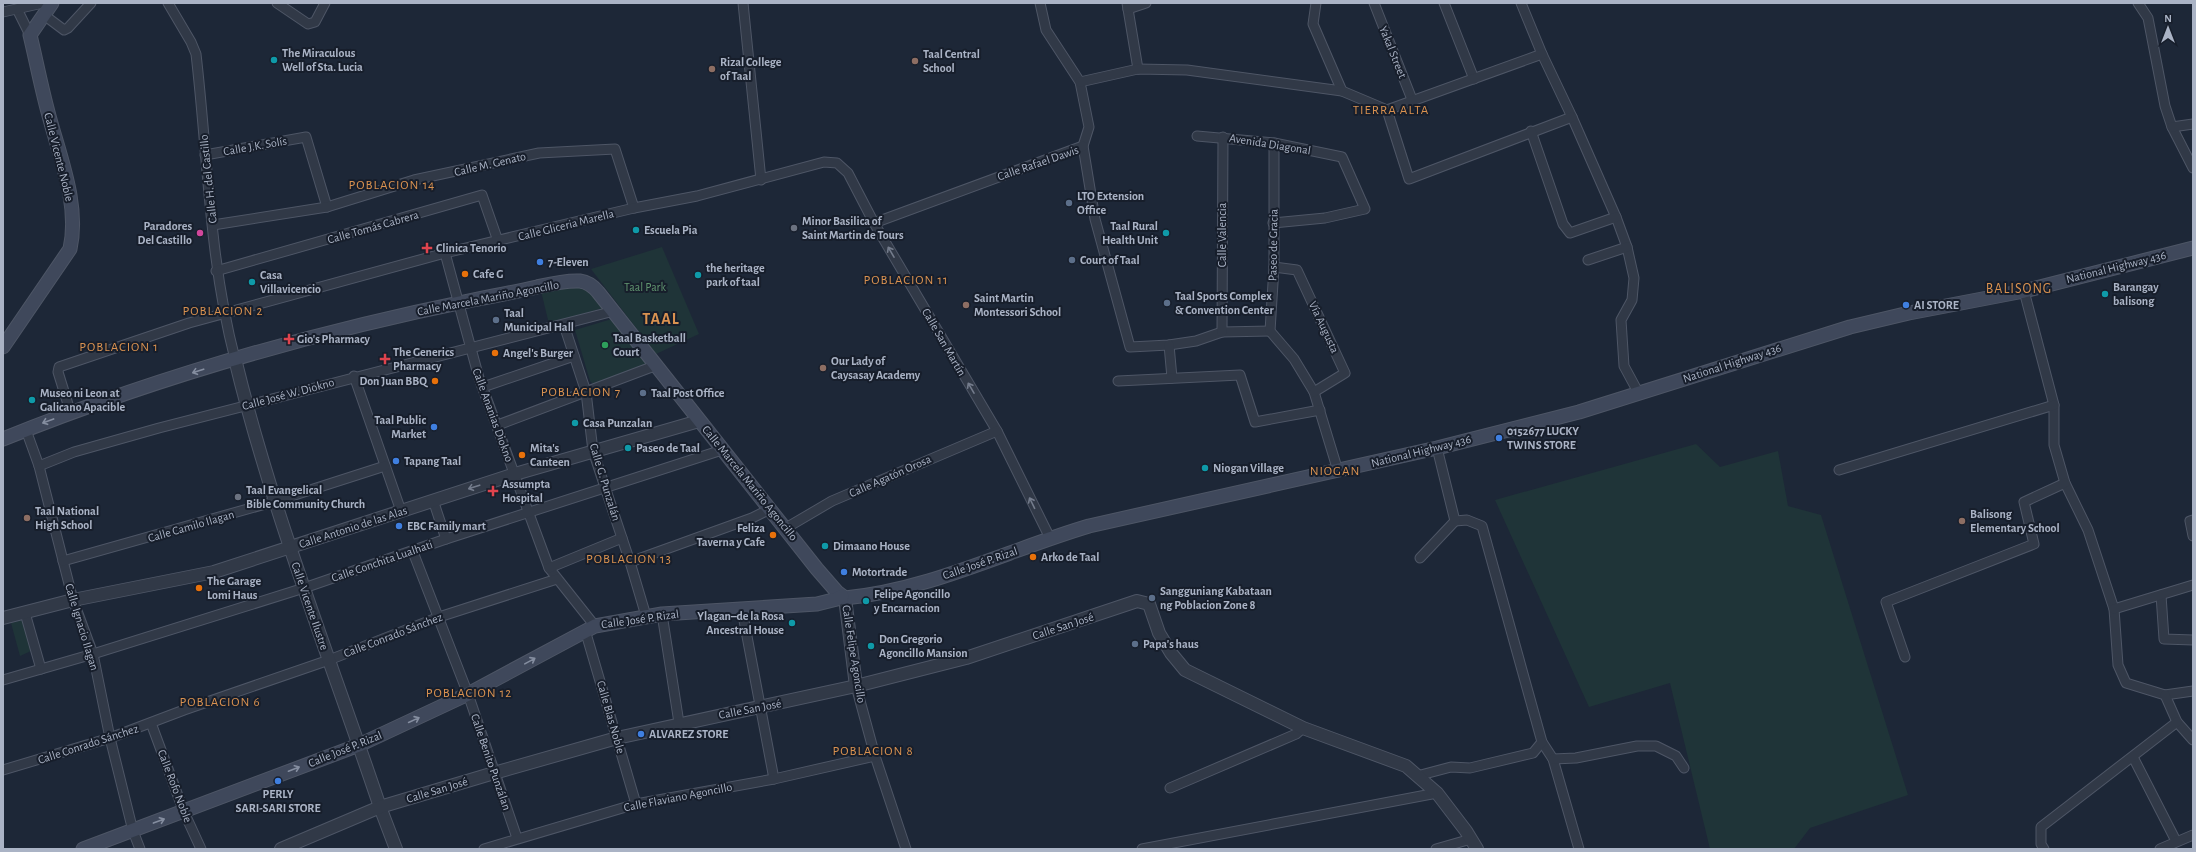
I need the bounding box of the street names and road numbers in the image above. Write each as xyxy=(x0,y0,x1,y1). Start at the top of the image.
street label: Yakal Street xyxy=(1377,24,1409,80)
street label: Calle Vicente Noble xyxy=(42,111,76,203)
street label: Avenida Diagonal xyxy=(1228,132,1312,156)
street label: Calle H. del Castillo xyxy=(197,134,219,224)
street label: Calle J.K. Solís xyxy=(222,135,288,157)
street label: Calle Rafael Dawis xyxy=(996,143,1080,183)
street label: Calle M. Genato xyxy=(453,150,527,178)
street label: Calle Valencia xyxy=(1216,202,1228,267)
street label: Calle Gliceria Marella xyxy=(517,207,616,243)
street label: Calle Tomás Cabrera xyxy=(326,208,420,246)
street label: Paseo de Gracia xyxy=(1266,208,1280,281)
street label: National Highway 436 xyxy=(2065,249,2168,286)
street label: Calle Marcela Mariño Agoncillo xyxy=(416,278,560,318)
street label: Vía Augusta xyxy=(1307,299,1341,355)
street label: Calle San Martín xyxy=(920,306,968,378)
street label: National Highway 436 xyxy=(1681,341,1783,385)
street label: Calle Ananias Diokno xyxy=(470,367,516,464)
street label: Calle José W. Diokno xyxy=(241,376,336,412)
street label: Calle Marcela Mariño Agoncillo xyxy=(700,423,800,543)
street label: National Highway 436 xyxy=(1370,433,1473,470)
street label: Calle G. Punzalán xyxy=(587,442,623,522)
street label: Calle Agatón Orosa xyxy=(847,452,933,499)
street label: Calle Antonio de las Alas xyxy=(297,504,409,550)
street label: Calle Camilo Ilagan xyxy=(146,508,236,544)
street label: Calle Conchita Lualhati xyxy=(330,538,434,584)
street label: Calle José P. Rizal xyxy=(941,545,1019,581)
street label: Calle Vicente Ilustre xyxy=(289,560,331,652)
street label: Calle Ignacio Ilagan xyxy=(63,582,101,672)
street label: Calle Felipe Agoncillo xyxy=(840,604,868,704)
street label: Calle José P. Rizal xyxy=(600,608,680,630)
street label: Calle San José xyxy=(1031,610,1095,642)
street label: Calle Conrado Sánchez xyxy=(342,611,444,659)
street label: Calle Blas Noble xyxy=(595,679,627,755)
street label: Calle San José xyxy=(718,697,782,721)
street label: Calle Benito Punzálan xyxy=(469,712,513,812)
street label: Calle Conrado Sánchez xyxy=(36,722,140,766)
street label: Calle José P. Rizal xyxy=(306,729,384,769)
street label: Calle Rofo Noble xyxy=(156,748,194,824)
street label: Calle San José xyxy=(405,775,469,805)
street label: Calle Flaviano Agoncillo xyxy=(623,781,733,813)

